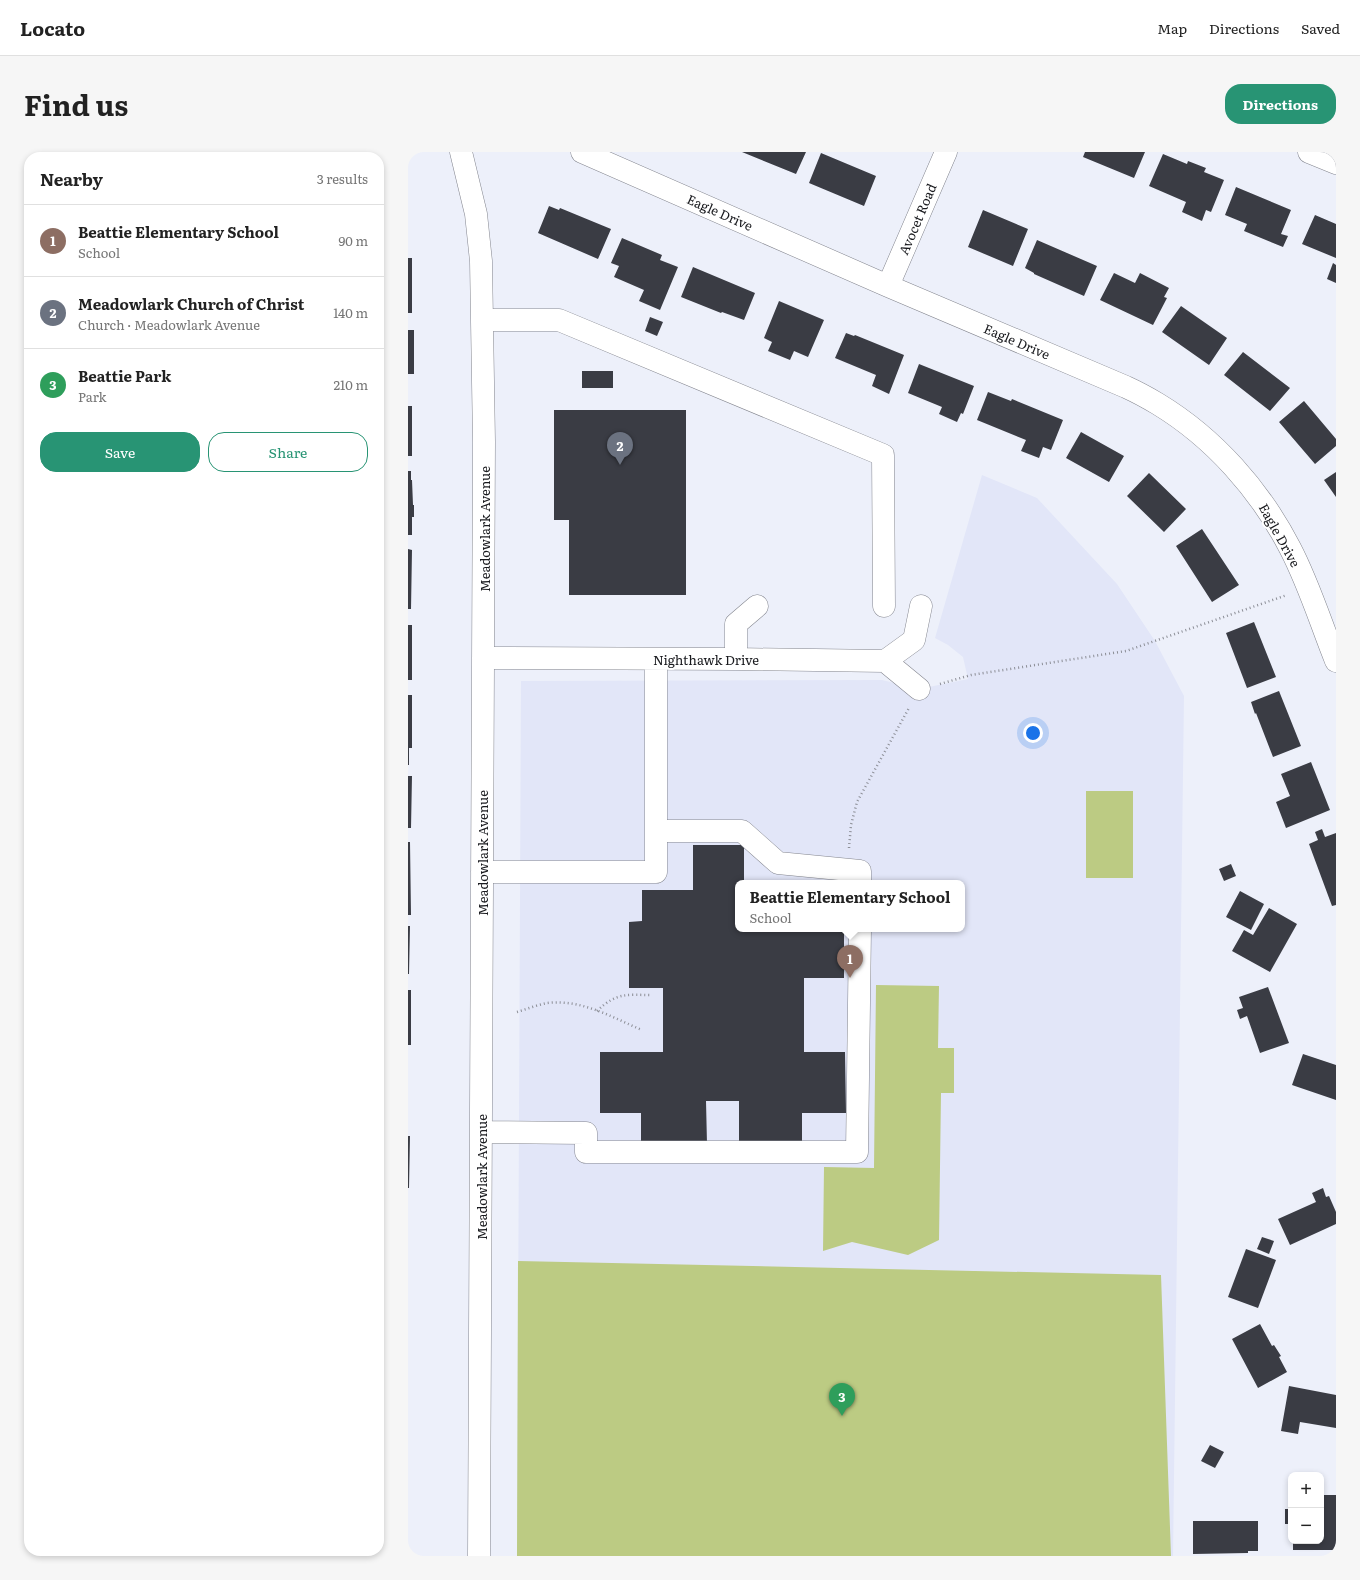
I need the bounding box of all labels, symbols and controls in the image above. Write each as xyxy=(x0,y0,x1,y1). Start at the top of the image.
text: Locato xyxy=(20,14,85,42)
text: Map xyxy=(1157,18,1187,38)
text: Directions xyxy=(1209,18,1279,38)
text: Saved xyxy=(1301,18,1340,38)
text: Find us xyxy=(24,83,128,125)
button: Directions xyxy=(1225,84,1336,124)
text: Nearby xyxy=(40,166,103,191)
text: 3 results xyxy=(317,169,368,188)
street label: Avocet Road xyxy=(893,180,941,258)
street label: Eagle Drive xyxy=(684,189,756,235)
text: Beattie Elementary School xyxy=(78,220,279,243)
text: 1 xyxy=(50,231,56,250)
text: 90 m xyxy=(338,231,368,250)
text: School xyxy=(78,243,120,262)
text: Meadowlark Church of Christ xyxy=(78,292,304,315)
text: 2 xyxy=(50,303,56,322)
text: 140 m xyxy=(333,303,368,322)
text: Church · Meadowlark Avenue xyxy=(78,315,260,334)
street label: Eagle Drive xyxy=(981,319,1053,364)
text: Beattie Park xyxy=(78,364,171,387)
text: 3 xyxy=(49,375,57,394)
text: 210 m xyxy=(333,375,368,394)
text: Park xyxy=(78,387,107,406)
button: Save xyxy=(40,432,200,472)
button: Share xyxy=(208,432,368,472)
pin: 2 xyxy=(607,432,633,465)
street label: Meadowlark Avenue xyxy=(475,466,494,592)
street label: Eagle Drive xyxy=(1255,500,1305,570)
street label: Nighthawk Drive xyxy=(653,650,759,669)
your location xyxy=(1023,723,1043,743)
street label: Meadowlark Avenue xyxy=(473,790,492,916)
popup xyxy=(735,880,965,932)
text: Beattie Elementary School xyxy=(750,885,950,908)
text: School xyxy=(750,908,792,927)
pin: 1 xyxy=(837,945,863,978)
street label: Meadowlark Avenue xyxy=(472,1114,491,1240)
pin: 3 xyxy=(829,1383,855,1416)
map controls xyxy=(1288,1472,1324,1544)
button: + xyxy=(1288,1472,1324,1508)
button: − xyxy=(1288,1508,1324,1544)

